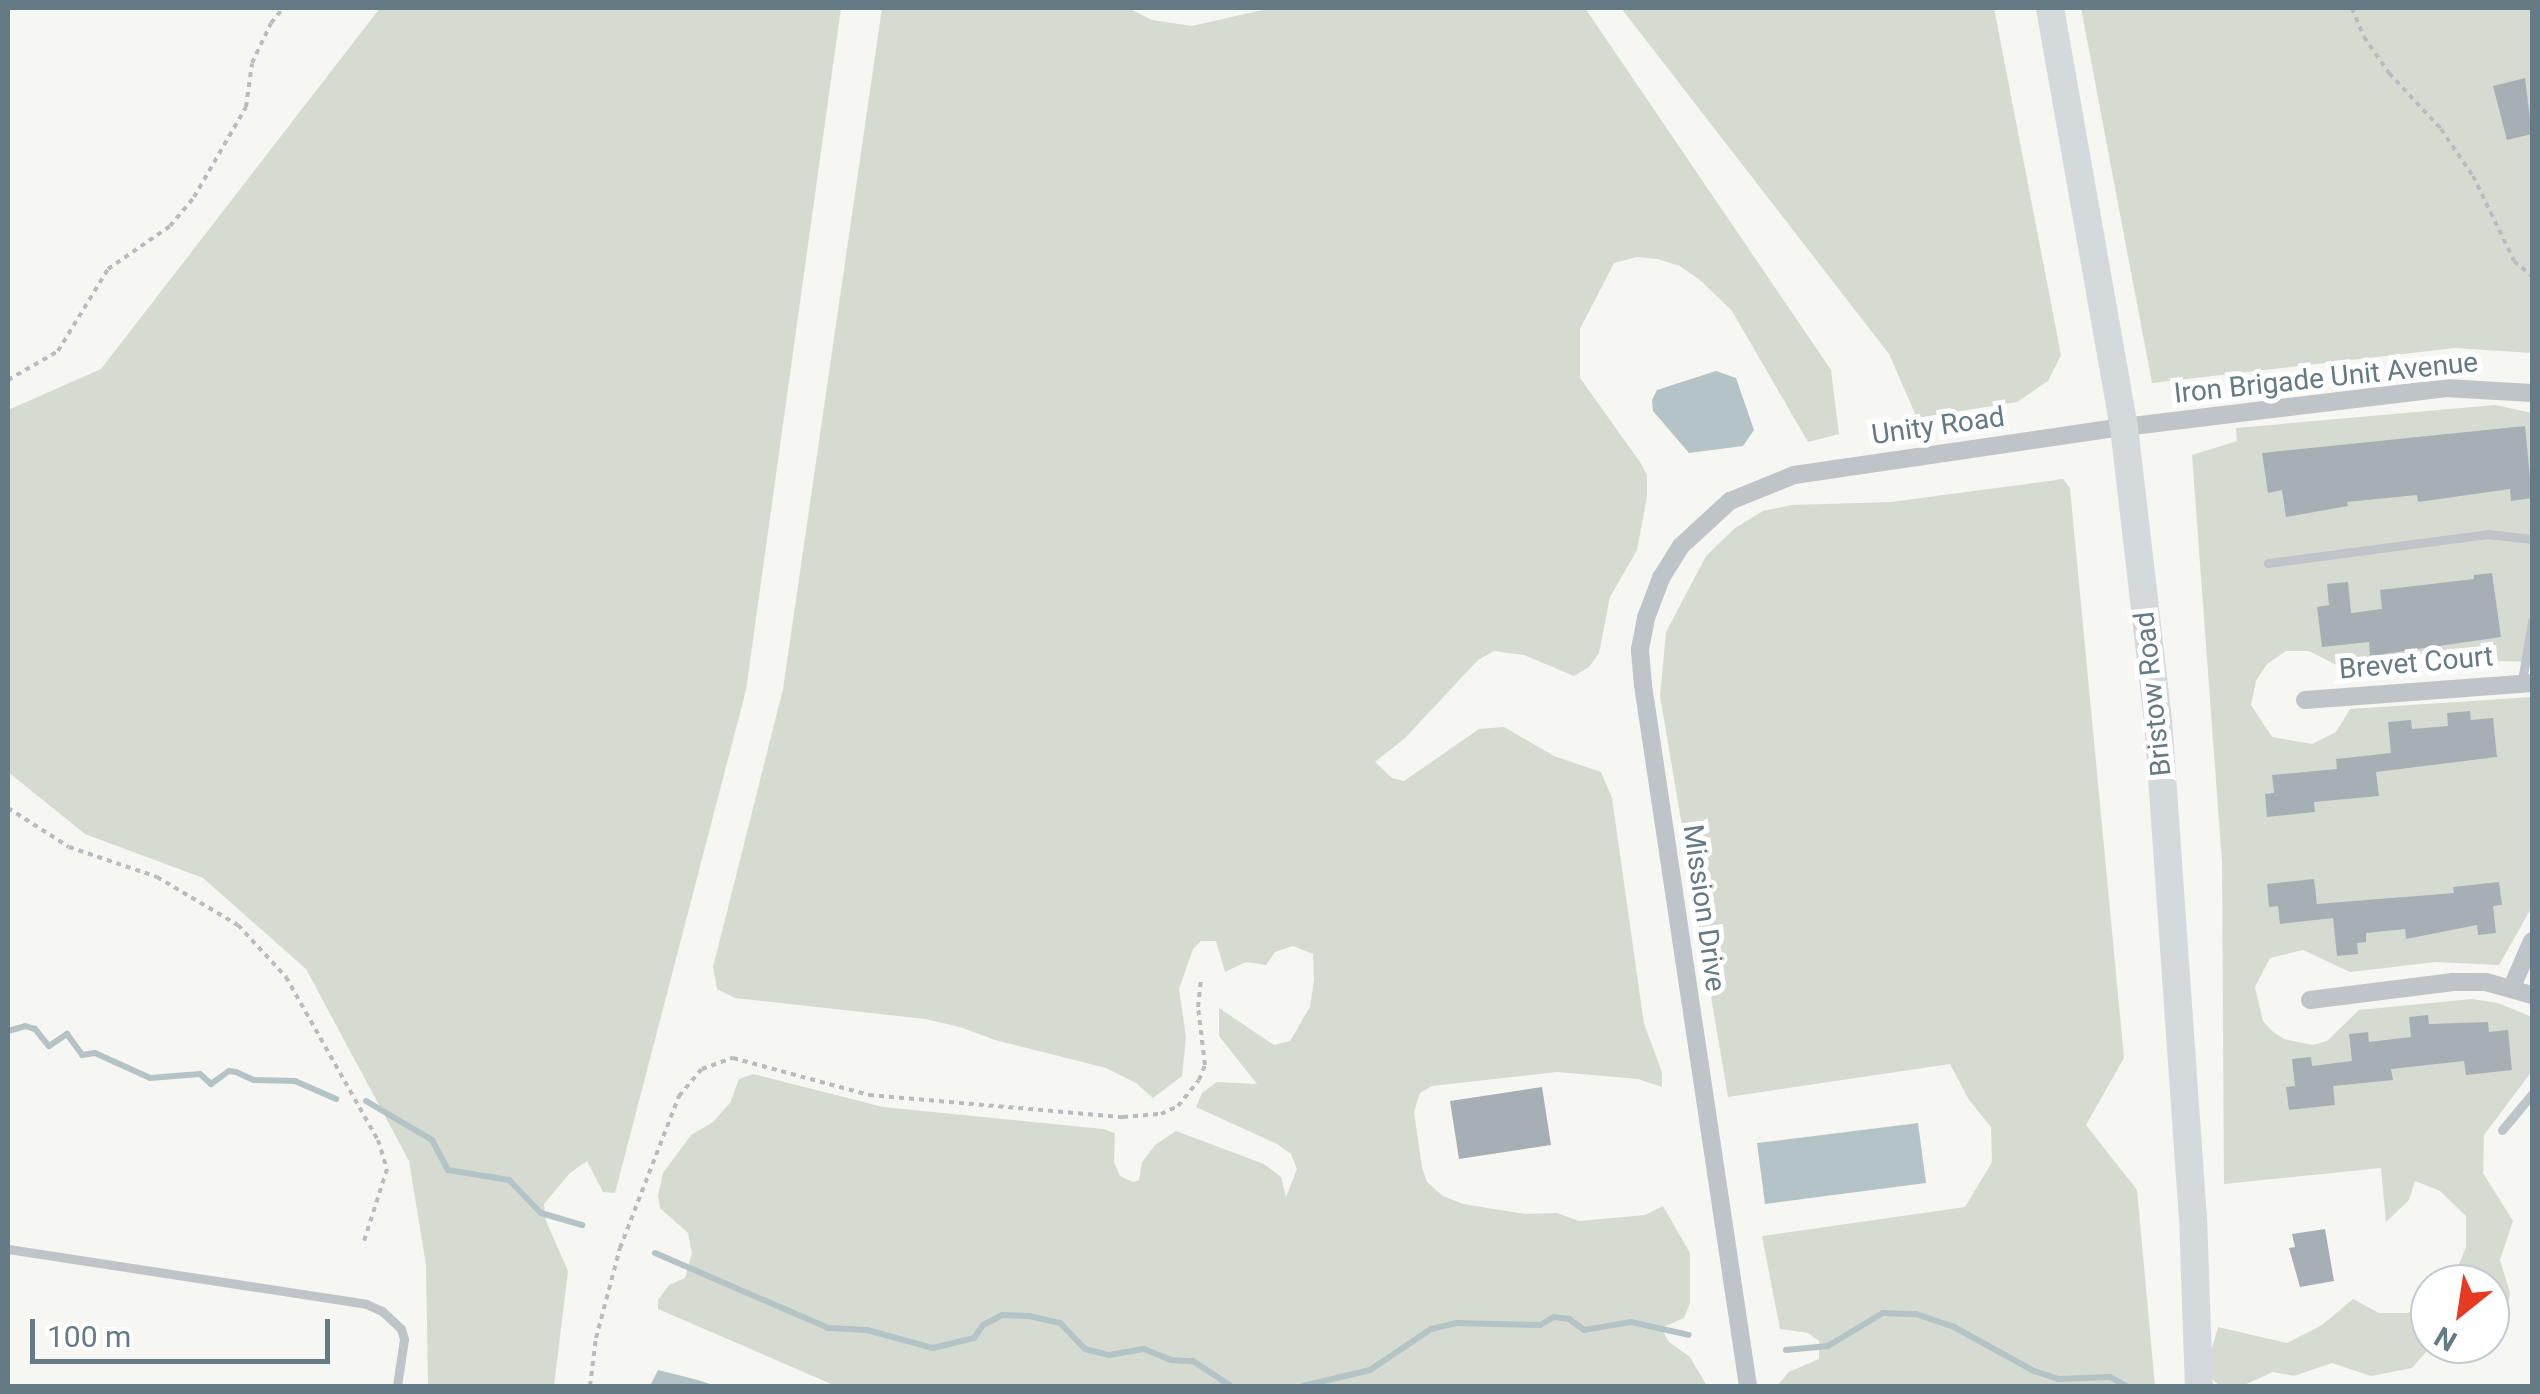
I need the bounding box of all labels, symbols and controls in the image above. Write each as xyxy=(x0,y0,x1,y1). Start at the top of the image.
street label: Iron Brigade Unit Avenue xyxy=(2172,345,2480,411)
street label: Unity Road xyxy=(1869,400,2007,452)
street label: Bristow Road xyxy=(2128,610,2178,778)
street label: Brevet Court xyxy=(2338,640,2494,686)
street label: Mission Drive xyxy=(1676,822,1732,994)
north arrow xyxy=(2410,1264,2510,1364)
scale bar xyxy=(35,1299,335,1361)
text: 100 m xyxy=(47,1319,131,1354)
text: N xyxy=(2429,1319,2463,1358)

